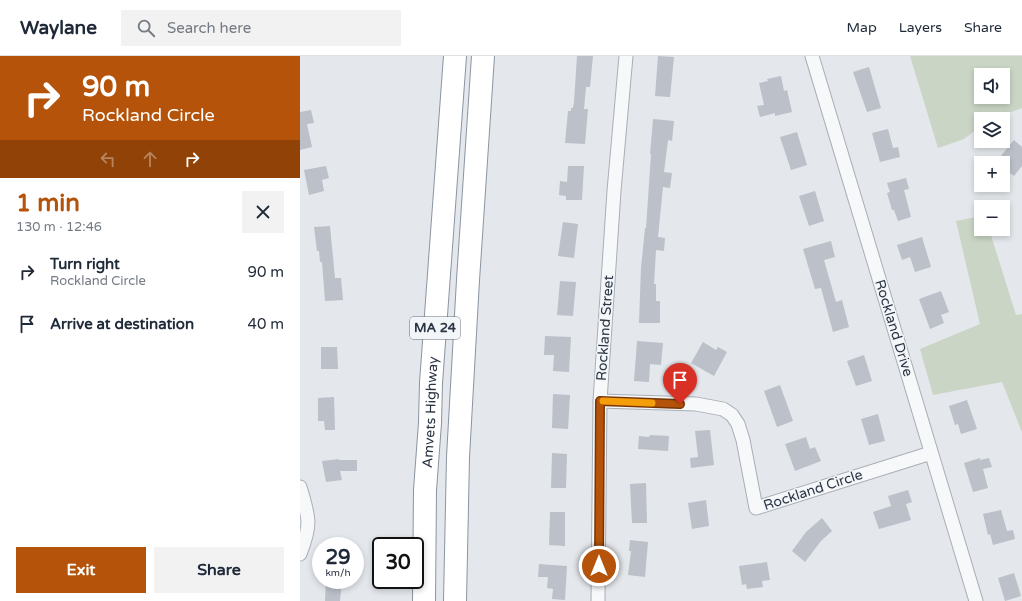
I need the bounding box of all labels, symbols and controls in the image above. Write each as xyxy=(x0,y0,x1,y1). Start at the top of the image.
search box xyxy=(121,10,401,46)
text: Waylane xyxy=(20,17,97,39)
icon: search xyxy=(135,17,157,39)
text: Search here xyxy=(167,19,251,37)
text: Map xyxy=(847,19,877,36)
text: Layers xyxy=(899,19,942,36)
text: Share xyxy=(964,19,1002,36)
map controls xyxy=(974,68,1010,236)
button: sound xyxy=(974,68,1010,104)
text: 90 m xyxy=(82,70,150,104)
icon: right xyxy=(16,72,68,124)
text: Rockland Circle xyxy=(82,104,215,126)
button: layers xyxy=(974,112,1010,148)
icon: left xyxy=(97,148,119,170)
icon: ahead xyxy=(139,148,161,170)
icon: right xyxy=(181,148,203,170)
button: + xyxy=(974,156,1010,192)
text: 1 min xyxy=(16,189,80,218)
button: close xyxy=(242,191,284,233)
button: − xyxy=(974,200,1010,236)
text: 130 m · 12:46 xyxy=(16,219,102,235)
text: Turn right xyxy=(50,255,120,273)
icon: right xyxy=(16,261,38,283)
text: 90 m xyxy=(247,263,284,281)
text: Rockland Circle xyxy=(50,273,146,289)
street label: Rockland Street xyxy=(593,274,617,381)
street label: Rockland Drive xyxy=(871,277,917,379)
icon: arrive xyxy=(16,313,38,335)
text: Arrive at destination xyxy=(50,315,194,333)
text: 40 m xyxy=(247,315,284,333)
road number: MA 24 xyxy=(410,317,460,339)
street label: Amvets Highway xyxy=(418,355,441,468)
pin xyxy=(663,363,697,404)
icon: arrive xyxy=(669,369,691,391)
street label: Rockland Circle xyxy=(761,466,865,514)
speed limit sign: 30 xyxy=(372,537,424,589)
position arrow xyxy=(578,545,620,587)
text: 29 xyxy=(325,546,351,570)
button: Exit xyxy=(16,547,146,593)
button: Share xyxy=(154,547,284,593)
text: km/h xyxy=(325,567,351,579)

